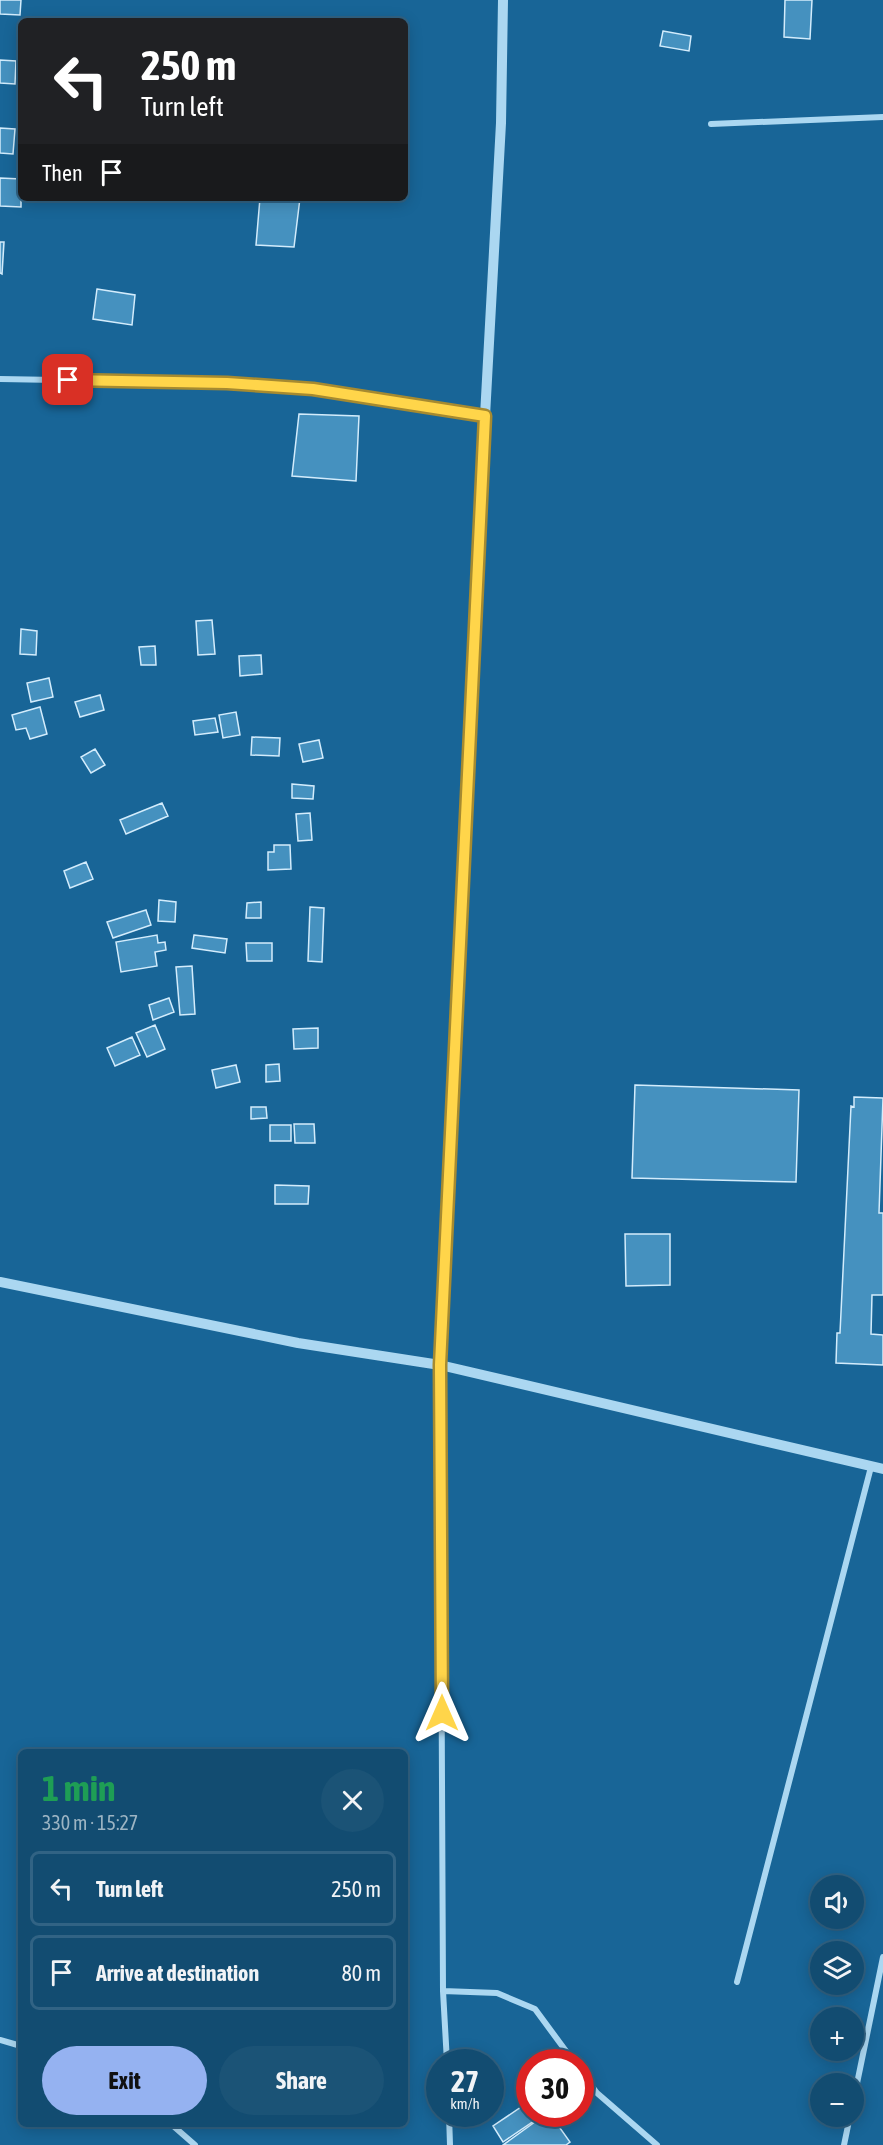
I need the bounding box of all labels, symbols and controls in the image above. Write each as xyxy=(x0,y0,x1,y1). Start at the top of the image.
text: 250 m xyxy=(141,41,236,89)
icon: left xyxy=(42,42,120,120)
text: Turn left xyxy=(141,91,224,122)
icon: arrive xyxy=(95,156,128,189)
text: Then xyxy=(42,160,83,186)
pin xyxy=(42,354,93,405)
icon: arrive xyxy=(51,363,84,396)
position arrow xyxy=(410,1681,474,1745)
text: 1 min xyxy=(42,1767,116,1809)
button: close xyxy=(321,1769,384,1832)
text: 330 m · 15:27 xyxy=(42,1811,138,1834)
icon: left xyxy=(45,1872,78,1905)
map controls xyxy=(810,1875,864,2127)
button: sound xyxy=(810,1875,864,1929)
text: Turn left xyxy=(96,1876,163,1902)
text: 250 m xyxy=(331,1876,381,1902)
button: layers xyxy=(810,1941,864,1995)
icon: arrive xyxy=(45,1956,78,1989)
text: Arrive at destination xyxy=(96,1960,259,1986)
text: 80 m xyxy=(341,1960,381,1986)
button: + xyxy=(810,2007,864,2061)
button: Exit xyxy=(42,2046,207,2115)
button: Share xyxy=(219,2046,384,2115)
speed limit sign: 30 xyxy=(516,2049,594,2127)
text: 27 xyxy=(451,2064,479,2098)
button: − xyxy=(810,2073,864,2127)
text: km/h xyxy=(450,2095,480,2112)

